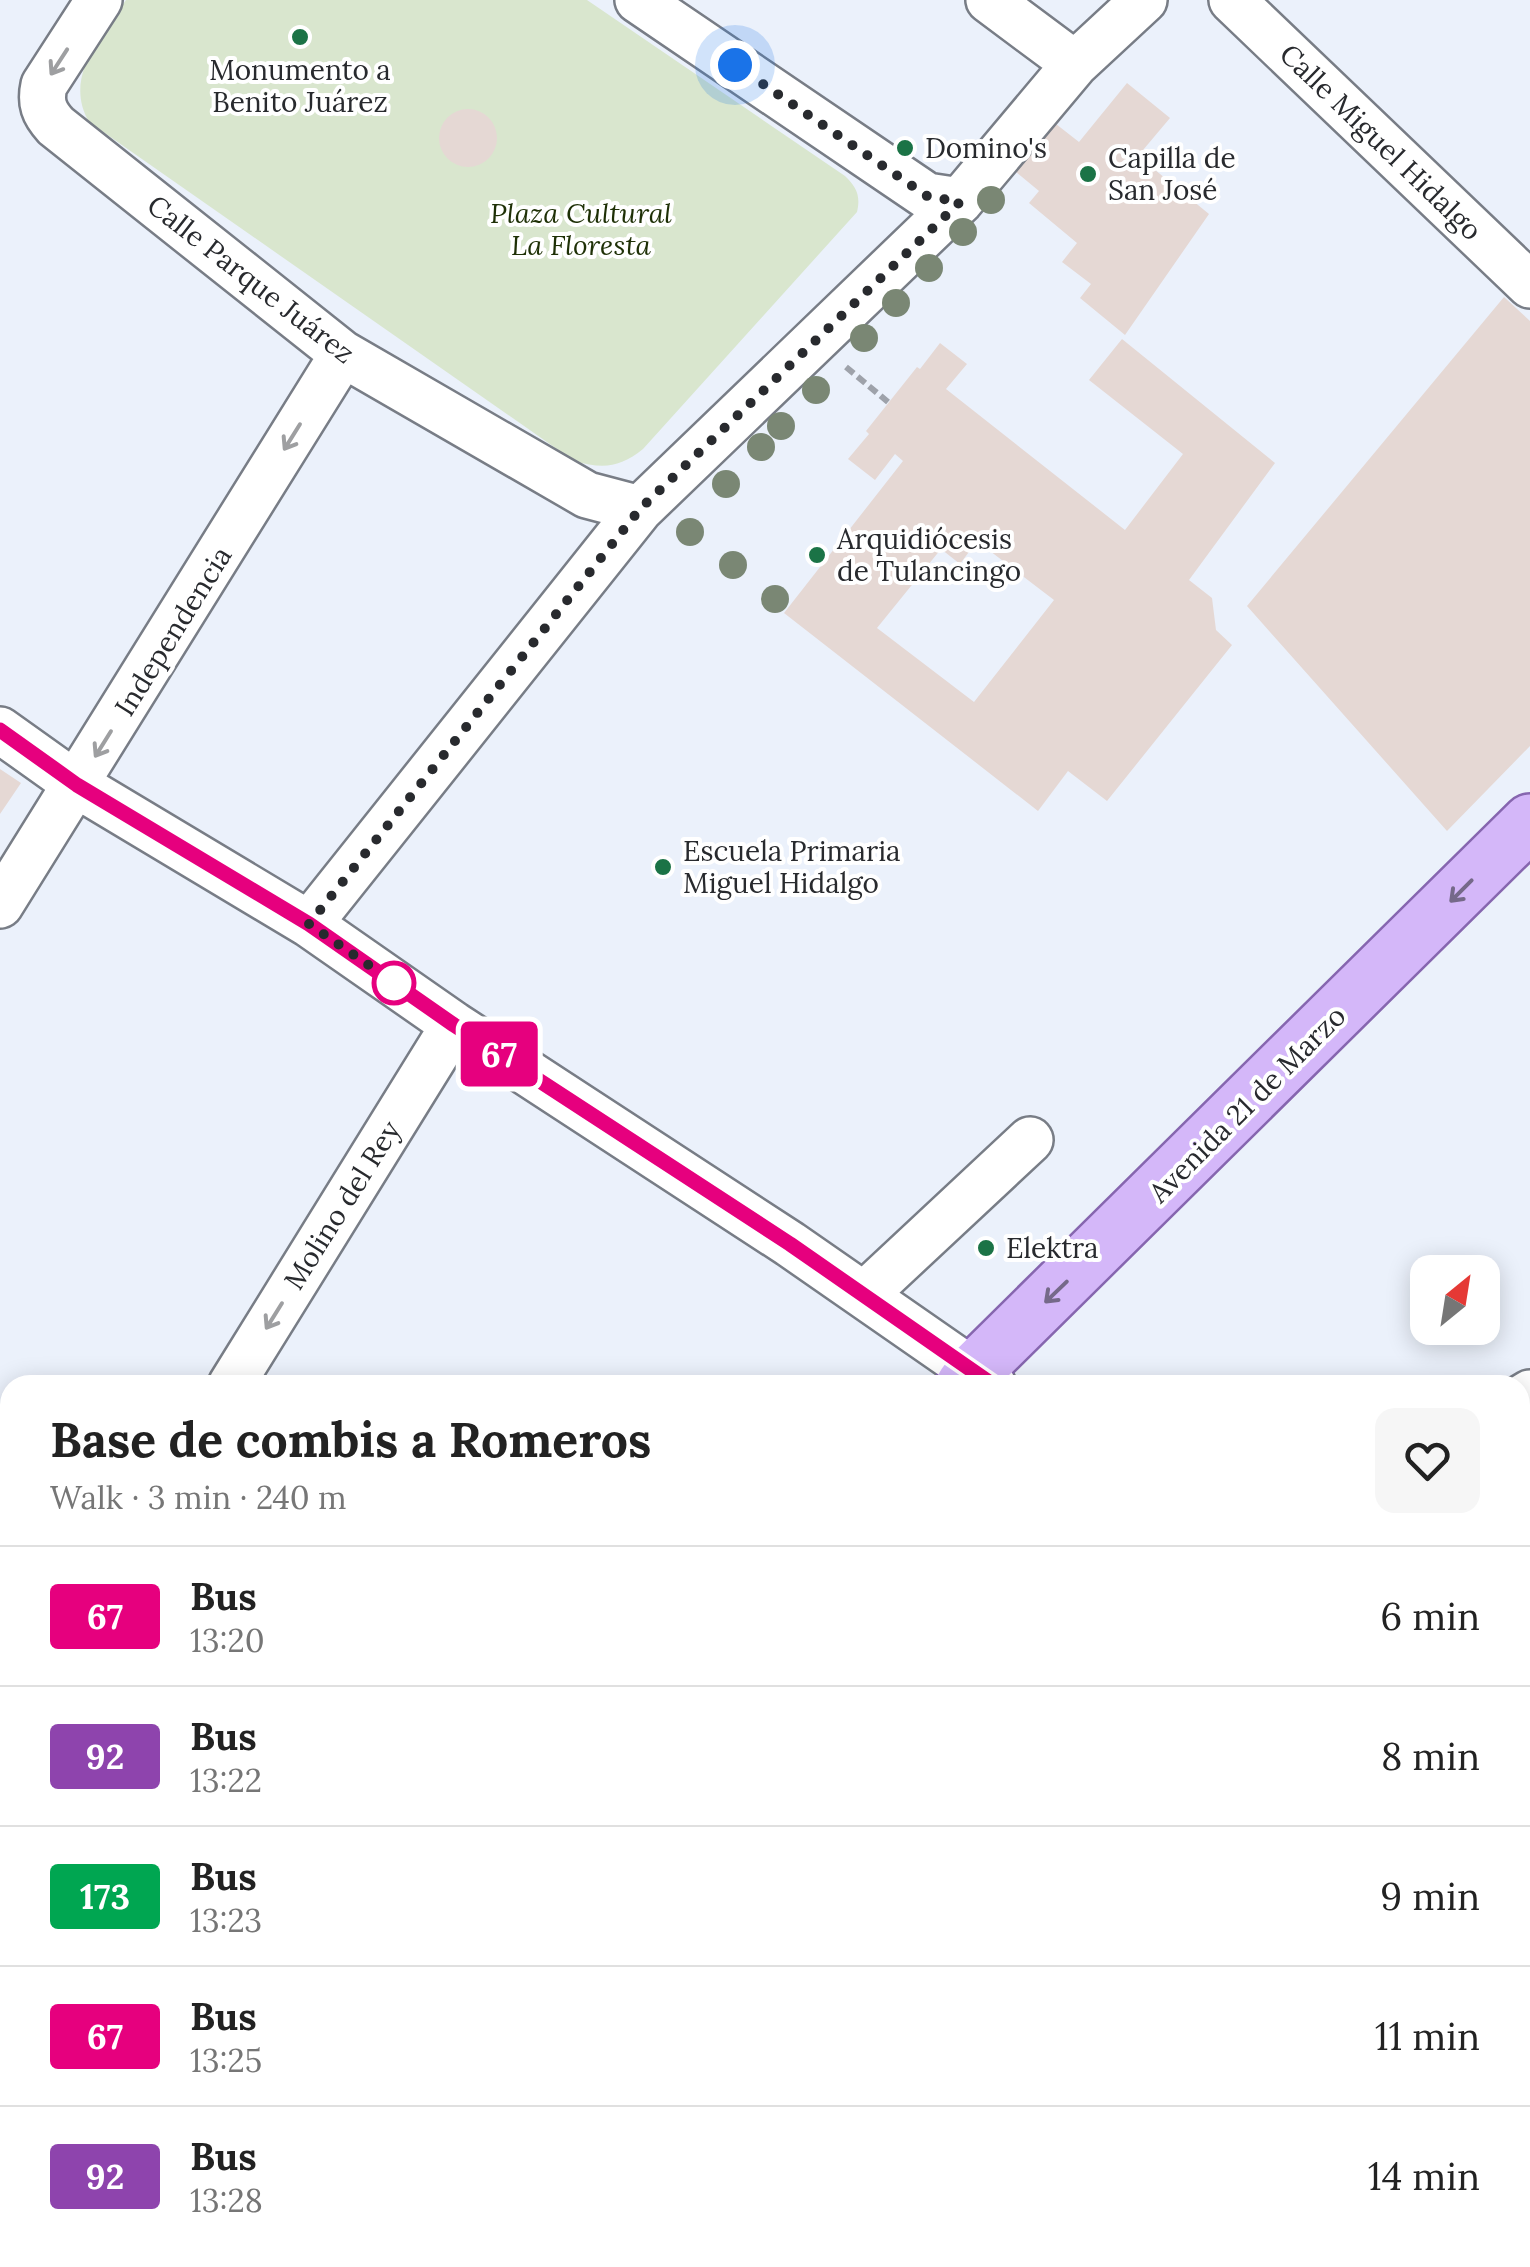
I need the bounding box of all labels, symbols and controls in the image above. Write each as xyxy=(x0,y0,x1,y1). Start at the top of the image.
marker: Monumento a Benito Juárez xyxy=(289,26,311,48)
street label: Calle Miguel Hidalgo xyxy=(1272,36,1490,248)
your location xyxy=(710,40,760,90)
one-way arrow xyxy=(48,47,69,75)
place label: Monumento a Benito Juárez xyxy=(209,52,391,120)
place label: Domino's xyxy=(925,130,1047,166)
marker: Domino's xyxy=(894,137,916,159)
place label: Capilla de San José xyxy=(1108,140,1236,208)
marker: Capilla de San José xyxy=(1077,163,1099,185)
street label: Calle Parque Juárez xyxy=(140,187,362,371)
park label: Plaza Cultural La Floresta xyxy=(490,195,672,263)
one-way arrow xyxy=(281,422,302,451)
place label: Arquidiócesis de Tulancingo xyxy=(836,521,1021,589)
street label: Independencia xyxy=(107,540,239,722)
marker: Arquidiócesis de Tulancingo xyxy=(806,544,828,566)
one-way arrow xyxy=(93,729,113,758)
place label: Escuela Primaria Miguel Hidalgo xyxy=(683,833,900,901)
marker: Escuela Primaria Miguel Hidalgo xyxy=(652,856,674,878)
one-way arrow xyxy=(1450,879,1474,903)
unlabelled marker xyxy=(373,962,415,1004)
street label: Avenida 21 de Marzo xyxy=(1140,998,1353,1211)
line badge: 67 xyxy=(454,1022,544,1086)
text: 67 xyxy=(481,1032,517,1077)
street label: Molino del Rey xyxy=(276,1114,408,1296)
place label: Elektra xyxy=(1006,1230,1098,1266)
marker: Elektra xyxy=(975,1237,997,1259)
north arrow xyxy=(1410,1255,1500,1345)
map controls xyxy=(1410,1255,1500,1345)
one-way arrow xyxy=(1044,1280,1068,1304)
one-way arrow xyxy=(263,1301,284,1330)
button: heart xyxy=(1375,1408,1480,1513)
text: Base de combis a Romeros xyxy=(50,1409,651,1470)
text: Walk · 3 min · 240 m xyxy=(50,1477,347,1518)
text: Bus xyxy=(190,1572,257,1620)
text: 6 min xyxy=(1380,1592,1480,1640)
text: 67 xyxy=(87,1594,123,1639)
text: 13:20 xyxy=(190,1620,265,1661)
text: Bus xyxy=(190,1712,257,1760)
text: 8 min xyxy=(1381,1732,1480,1780)
text: 92 xyxy=(86,1734,124,1779)
text: 13:22 xyxy=(190,1760,262,1801)
text: Bus xyxy=(190,1852,257,1900)
text: 9 min xyxy=(1380,1872,1480,1920)
text: 173 xyxy=(80,1874,130,1919)
text: 13:23 xyxy=(190,1900,262,1941)
text: Bus xyxy=(190,1992,257,2040)
text: 11 min xyxy=(1375,2012,1480,2060)
text: 67 xyxy=(87,2014,123,2059)
text: 13:25 xyxy=(190,2040,262,2081)
text: Bus xyxy=(190,2132,257,2180)
text: 14 min xyxy=(1368,2152,1480,2200)
text: 92 xyxy=(86,2154,124,2199)
text: 13:28 xyxy=(190,2180,263,2221)

